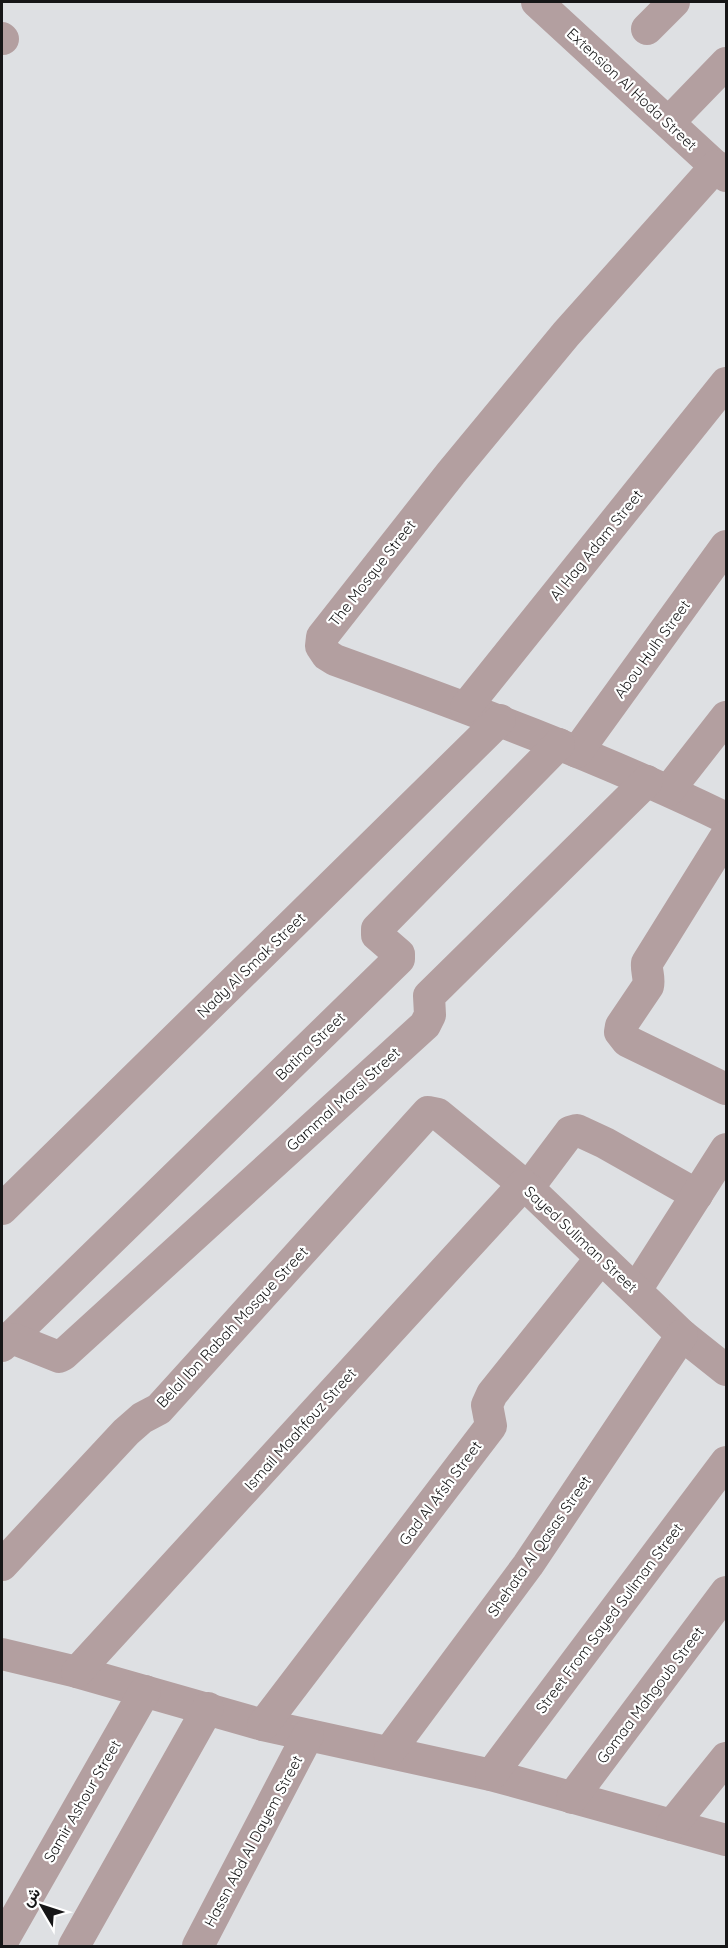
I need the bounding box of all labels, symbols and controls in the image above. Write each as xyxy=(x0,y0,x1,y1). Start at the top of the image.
street label: Extension Al Hoda Street xyxy=(563,24,701,154)
street label: Al Hag Adam Street xyxy=(545,486,647,604)
street label: The Mosque Street xyxy=(325,516,419,630)
street label: Abou Hulh Street xyxy=(610,596,694,702)
street label: Nady Al Smak Street xyxy=(193,908,309,1022)
street label: Batina Street xyxy=(271,1008,349,1084)
street label: Gammal Morsi Street xyxy=(282,1043,404,1155)
street label: Sayed Suliman Street xyxy=(520,1182,642,1296)
street label: Belal Ibn Rabah Mosque Street xyxy=(152,1242,312,1412)
street label: Ismail Maahfouz Street xyxy=(240,1364,360,1494)
street label: Gad Al Afsh Street xyxy=(395,1437,485,1549)
street label: Shehata Al Qasas Street xyxy=(483,1472,595,1620)
street label: Street From Sayed Suliman Street xyxy=(531,1519,687,1717)
street label: Gomaa Mahgoub Street xyxy=(592,1623,708,1767)
street label: Samir Ashour Street xyxy=(39,1736,125,1866)
street label: Hassn Abd Al Dayem Street xyxy=(200,1752,306,1930)
north arrow xyxy=(12,1876,72,1936)
text: ش xyxy=(17,1883,44,1910)

